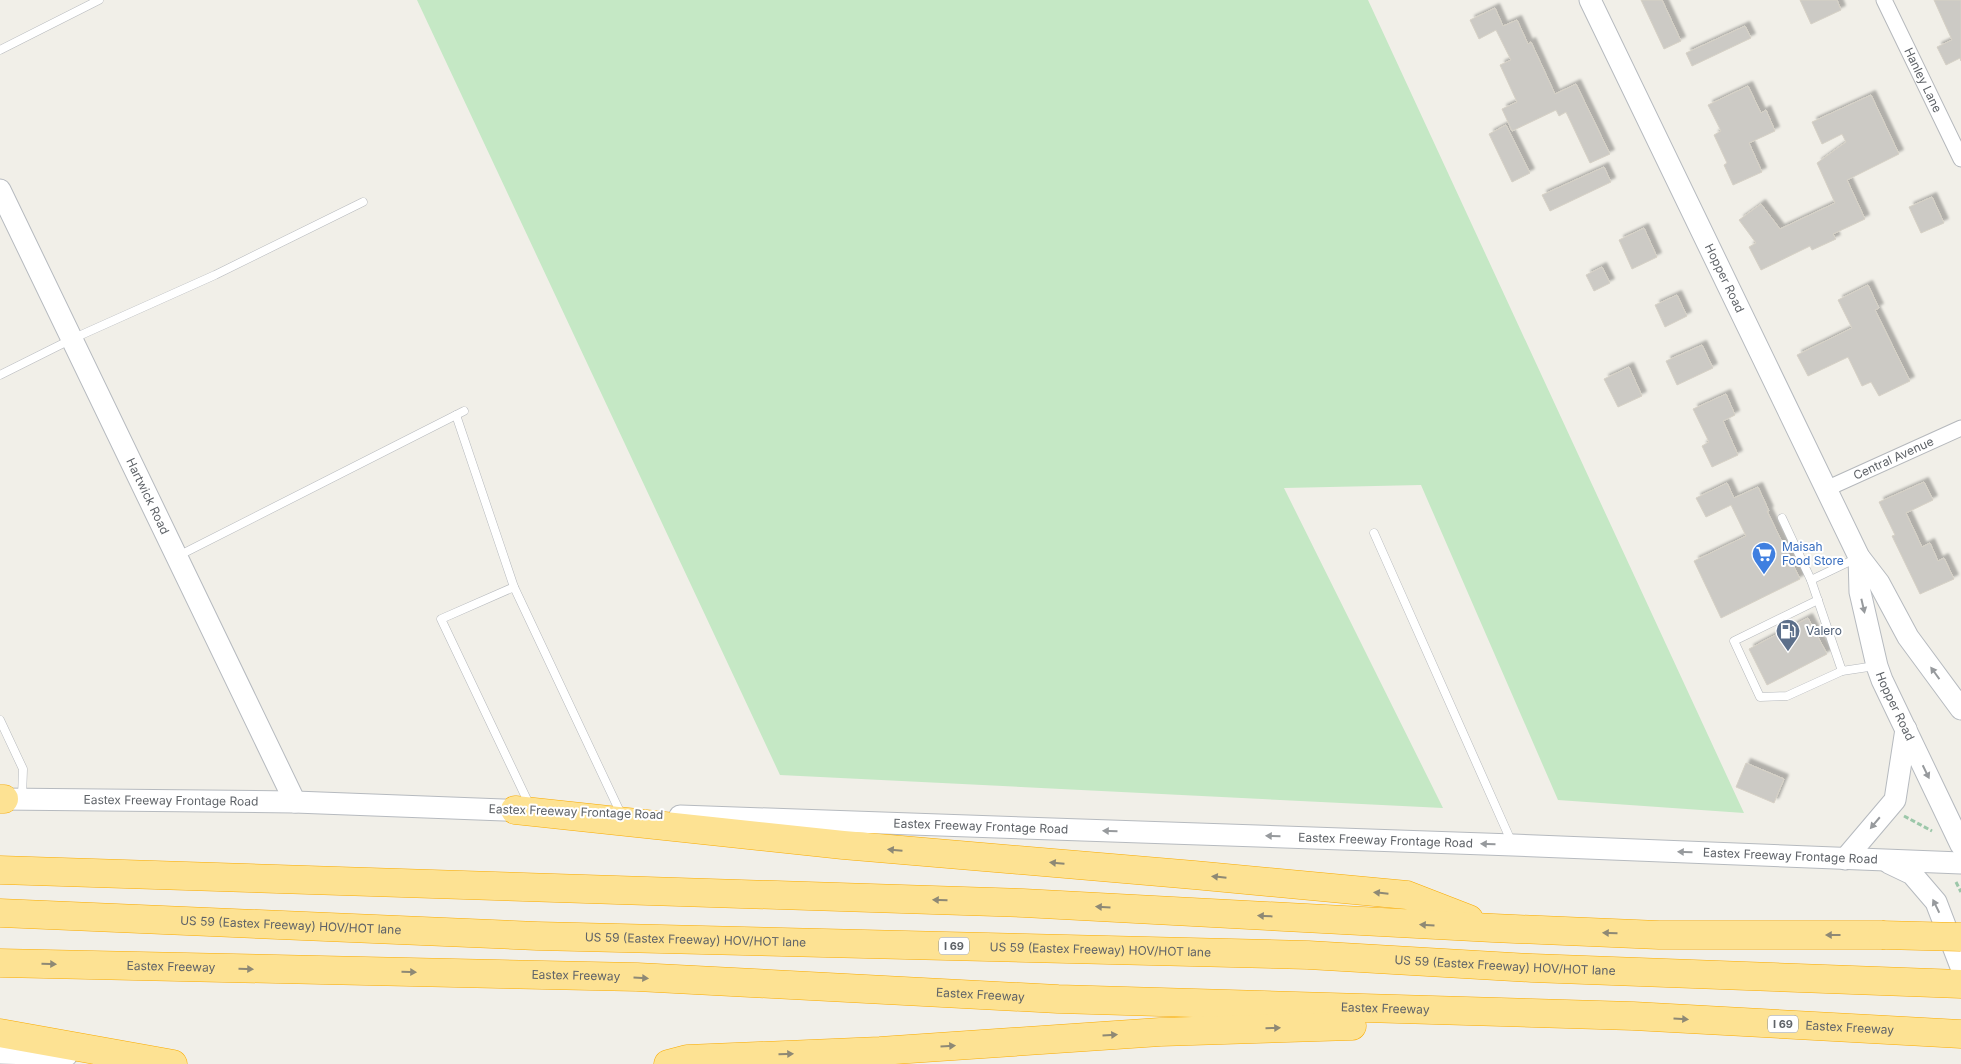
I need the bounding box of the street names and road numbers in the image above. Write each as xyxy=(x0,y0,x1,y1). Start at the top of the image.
street label: Hanley Lane xyxy=(1901,45,1945,115)
street label: Hopper Road xyxy=(1702,241,1748,315)
street label: Central Avenue xyxy=(1851,433,1936,483)
street label: Hartwick Road xyxy=(123,455,173,537)
street label: Hopper Road xyxy=(1873,670,1918,743)
street label: Eastex Freeway Frontage Road xyxy=(83,792,259,809)
street label: Eastex Freeway Frontage Road xyxy=(488,801,664,822)
street label: Eastex Freeway Frontage Road xyxy=(893,815,1069,837)
street label: Eastex Freeway Frontage Road xyxy=(1298,830,1473,851)
street label: Eastex Freeway Frontage Road xyxy=(1703,845,1878,867)
street label: US 59 (Eastex Freeway) HOV/HOT lane xyxy=(180,913,402,937)
street label: US 59 (Eastex Freeway) HOV/HOT lane xyxy=(585,929,806,950)
road number: I 69 xyxy=(939,938,969,954)
street label: US 59 (Eastex Freeway) HOV/HOT lane xyxy=(989,939,1211,960)
street label: US 59 (Eastex Freeway) HOV/HOT lane xyxy=(1394,952,1616,978)
street label: Eastex Freeway xyxy=(126,958,216,975)
street label: Eastex Freeway xyxy=(531,967,621,984)
street label: Eastex Freeway xyxy=(936,985,1025,1004)
street label: Eastex Freeway xyxy=(1341,999,1430,1017)
road number: I 69 xyxy=(1768,1016,1798,1032)
street label: Eastex Freeway xyxy=(1805,1017,1895,1037)

